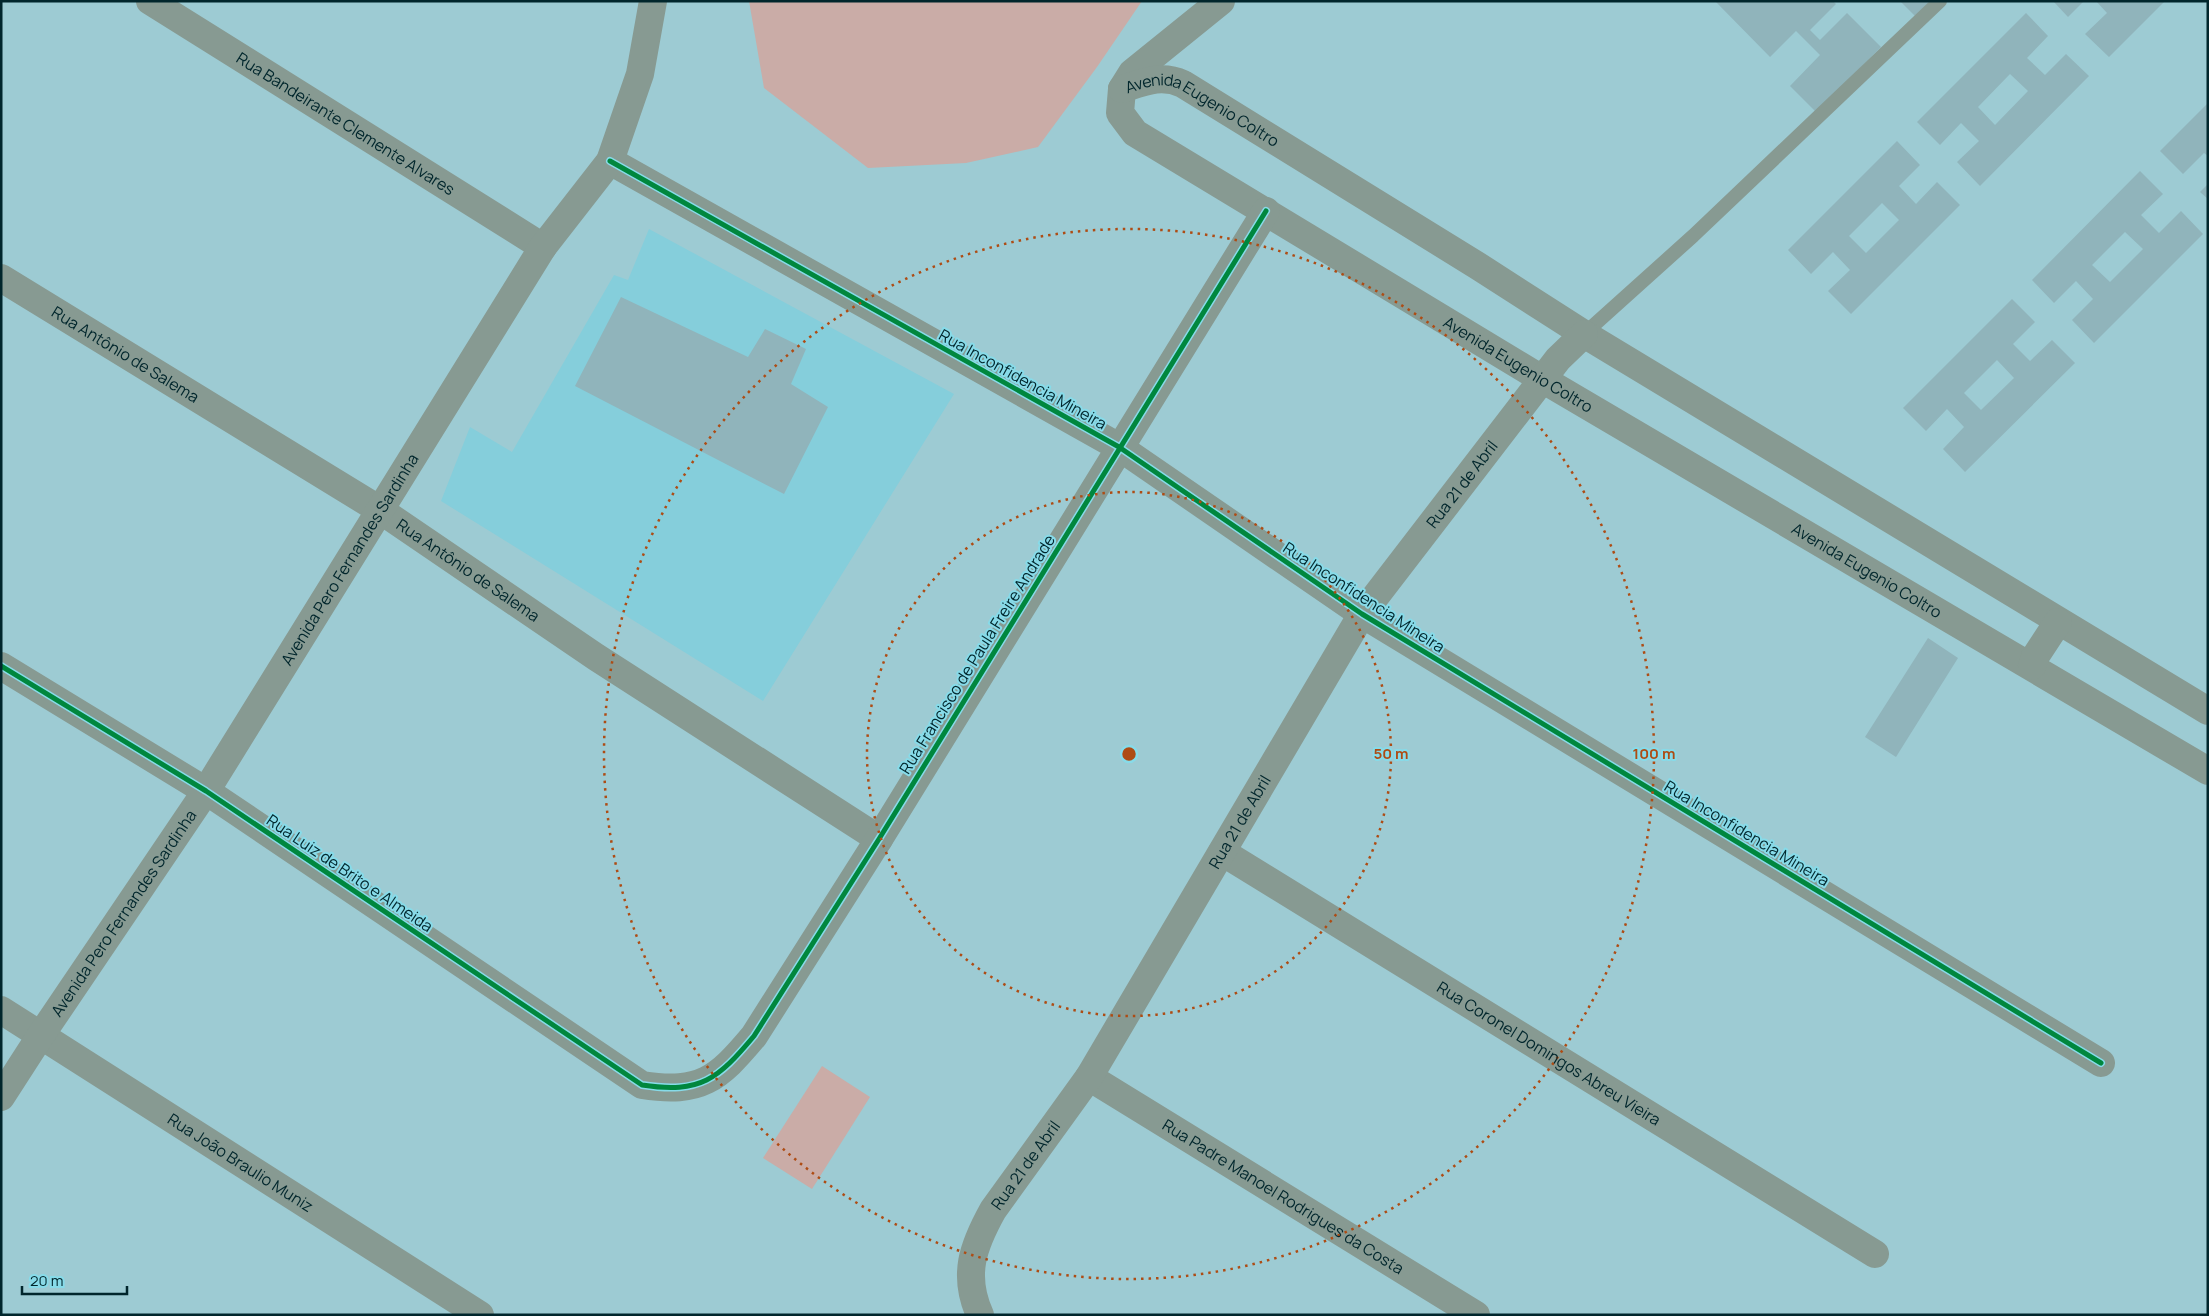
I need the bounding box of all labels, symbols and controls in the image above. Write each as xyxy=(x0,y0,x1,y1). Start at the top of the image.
street label: Rua Bandeirante Clemente Alvares xyxy=(232,47,459,200)
street label: Avenida Eugenio Coltro xyxy=(1122,68,1284,152)
street label: Rua Antônio de Salema xyxy=(48,301,203,408)
street label: Avenida Eugenio Coltro xyxy=(1439,311,1597,418)
street label: Rua Inconfidencia Mineira xyxy=(935,324,1111,434)
street label: Rua 21 de Abril xyxy=(1421,436,1503,533)
street label: Avenida Pero Fernandes Sardinha xyxy=(276,449,424,669)
street label: Rua Antônio de Salema xyxy=(392,513,544,627)
street label: Avenida Eugenio Coltro xyxy=(1788,517,1946,623)
street label: Rua Francisco de Paula Freire Andrade xyxy=(894,530,1060,778)
street label: Rua Inconfidencia Mineira xyxy=(1279,536,1449,658)
text: 50 m xyxy=(1373,743,1409,764)
text: 100 m xyxy=(1633,743,1675,764)
centre of rings xyxy=(1120,745,1138,763)
street label: Rua 21 de Abril xyxy=(1203,771,1276,873)
street label: Rua Inconfidencia Mineira xyxy=(1660,775,1834,891)
street label: Avenida Pero Fernandes Sardinha xyxy=(46,805,201,1021)
street label: Rua Luiz de Brito e Almeida xyxy=(262,809,438,937)
street label: Rua Coronel Domingos Abreu Vieira xyxy=(1433,976,1665,1131)
street label: Rua João Braulio Muniz xyxy=(163,1108,318,1217)
street label: Rua Padre Manoel Rodrigues da Costa xyxy=(1158,1114,1408,1279)
street label: Rua 21 de Abril xyxy=(986,1116,1065,1214)
scale bar xyxy=(22,1264,128,1296)
text: 20 m xyxy=(30,1270,63,1291)

